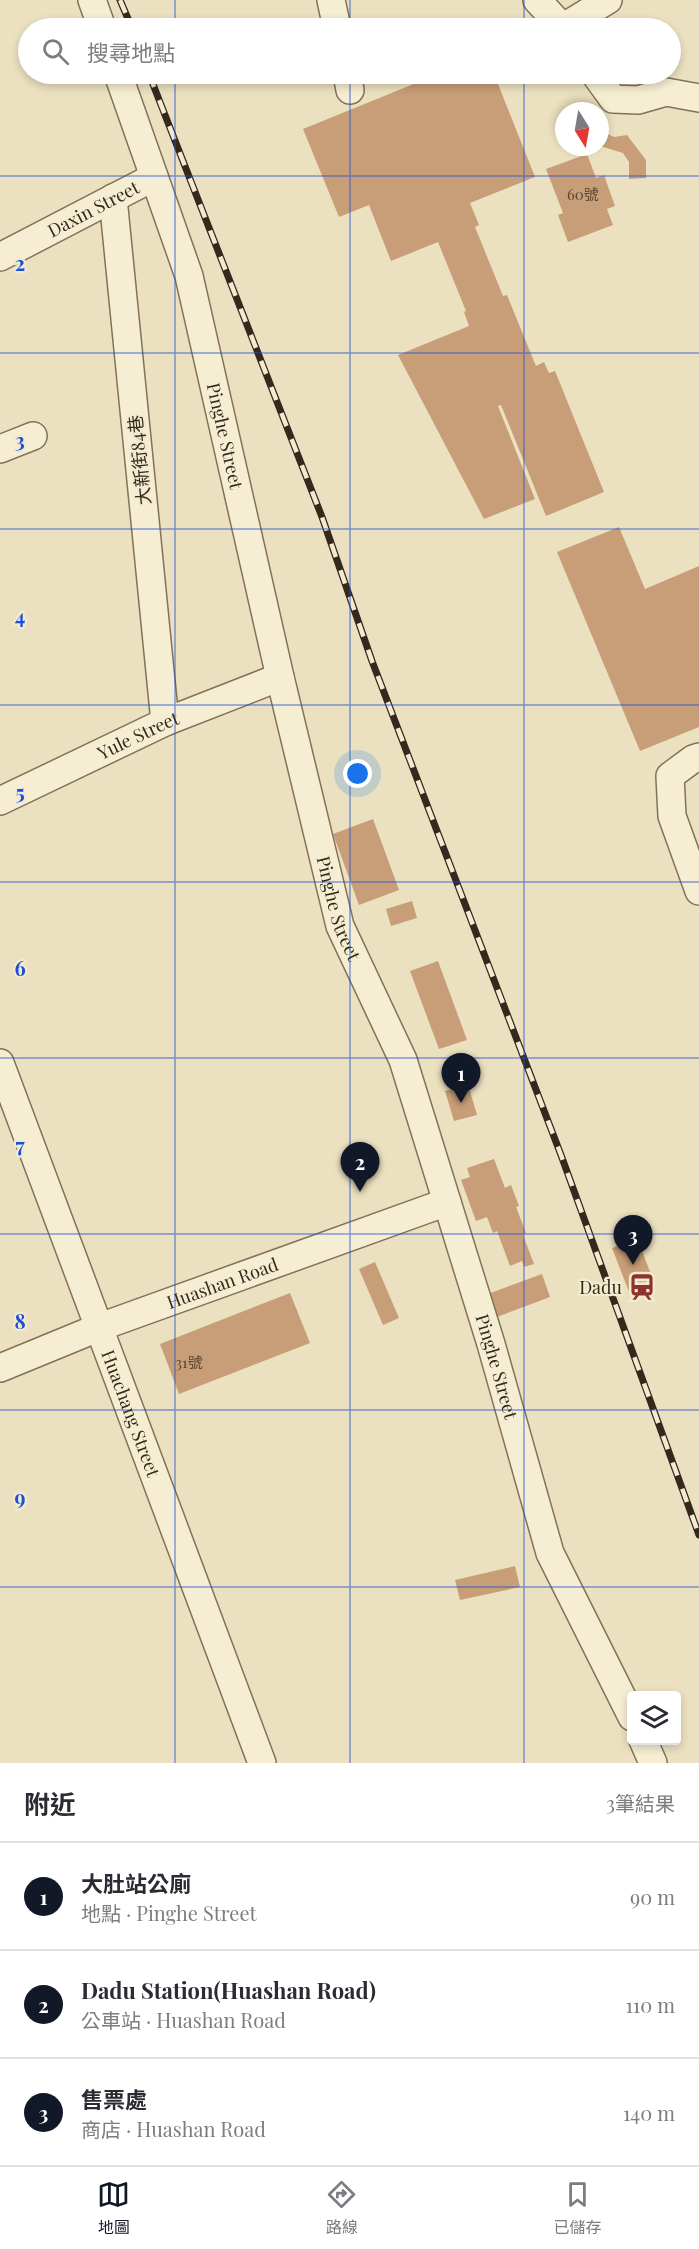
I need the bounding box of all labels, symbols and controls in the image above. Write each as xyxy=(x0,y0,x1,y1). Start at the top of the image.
search box xyxy=(18,18,681,84)
icon: search xyxy=(39,35,72,68)
text: 搜尋地點 xyxy=(87,37,175,67)
north arrow xyxy=(555,102,609,156)
street label: Daxin Street xyxy=(43,175,144,242)
house number: 60號 xyxy=(567,184,599,204)
text: 2 xyxy=(15,249,25,276)
street label: Pinghe Street xyxy=(202,380,249,492)
street label: 大新街84巷 xyxy=(122,414,156,506)
text: 3 xyxy=(15,426,25,453)
text: 4 xyxy=(15,602,25,629)
street label: Yule Street xyxy=(92,706,183,765)
your location xyxy=(343,759,372,788)
text: 5 xyxy=(15,778,25,805)
street label: Pinghe Street xyxy=(312,854,367,965)
text: 6 xyxy=(14,954,26,981)
pin: 1 xyxy=(442,1054,480,1103)
text: 7 xyxy=(15,1131,25,1158)
pin: 2 xyxy=(340,1142,380,1192)
pin: 3 xyxy=(614,1216,652,1265)
street label: Huashan Road xyxy=(163,1252,282,1314)
station icon: Dadu xyxy=(627,1272,657,1302)
place label: Dadu xyxy=(579,1275,623,1299)
text: 8 xyxy=(14,1307,26,1334)
street label: Pinghe Street xyxy=(470,1311,524,1422)
street label: Huachang Street xyxy=(96,1346,166,1481)
house number: 31號 xyxy=(175,1352,203,1372)
text: 9 xyxy=(14,1483,26,1510)
map controls xyxy=(627,1691,681,1745)
button: layers xyxy=(627,1691,681,1745)
text: 附近 xyxy=(24,1786,76,1821)
text: 3筆結果 xyxy=(606,1789,675,1816)
text: 大肚站公廁 xyxy=(81,1868,191,1898)
text: 1 xyxy=(40,1883,47,1910)
text: 90 m xyxy=(630,1883,675,1910)
text: 地點 · Pinghe Street xyxy=(81,1899,257,1926)
text: Dadu Station(Huashan Road) xyxy=(81,1975,376,2005)
text: 2 xyxy=(38,1991,49,2018)
text: 110 m xyxy=(625,1991,675,2018)
text: 公車站 · Huashan Road xyxy=(81,2006,286,2033)
text: 售票處 xyxy=(81,2084,147,2114)
text: 3 xyxy=(39,2099,48,2126)
text: 140 m xyxy=(623,2099,675,2126)
text: 商店 · Huashan Road xyxy=(81,2115,266,2142)
tab: 地圖 xyxy=(97,2178,130,2238)
tab: 路線 xyxy=(325,2178,358,2238)
tab: 已儲存 xyxy=(553,2178,601,2238)

